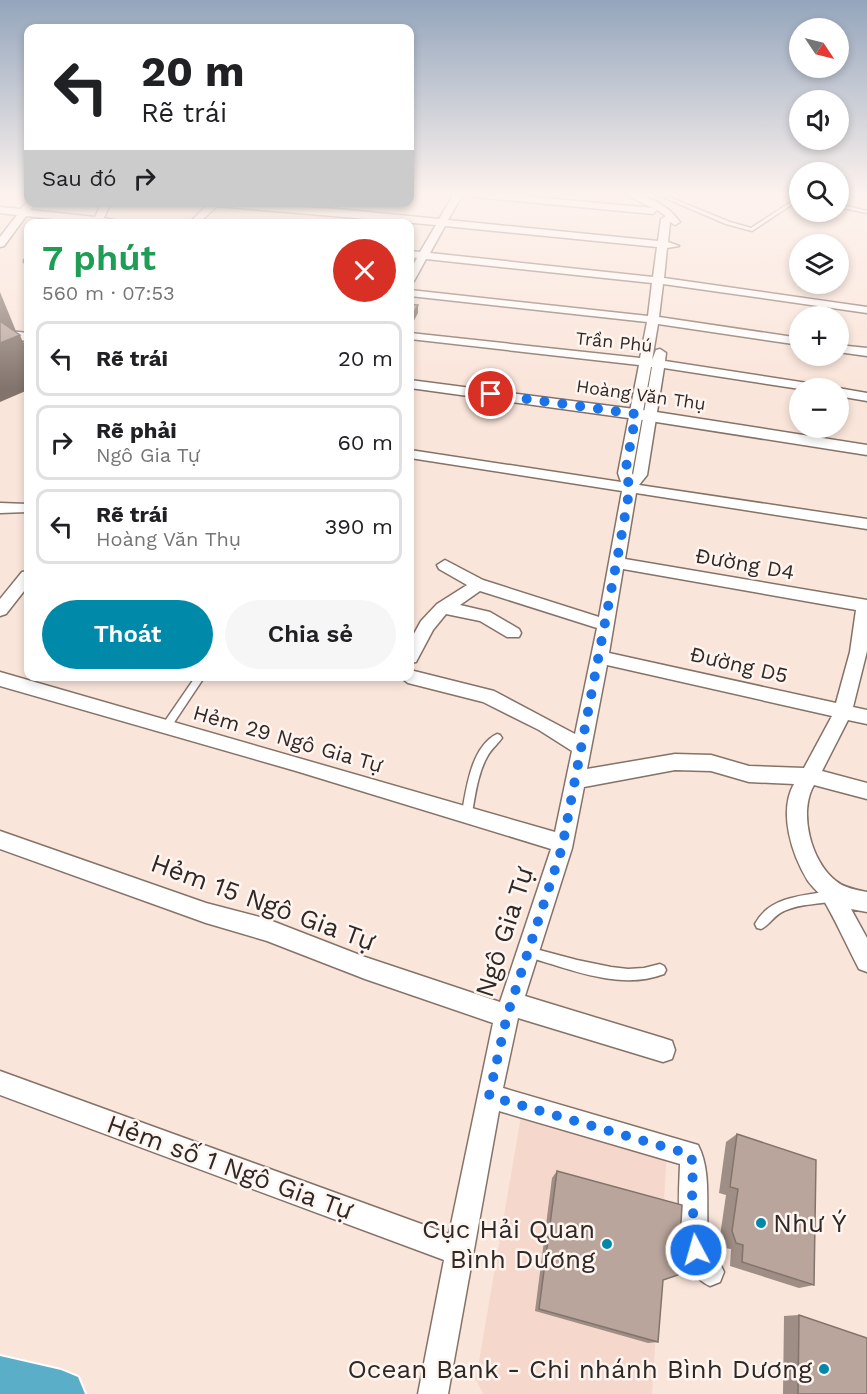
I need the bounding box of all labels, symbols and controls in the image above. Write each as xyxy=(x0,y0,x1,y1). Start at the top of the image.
north arrow xyxy=(789,18,849,78)
map controls xyxy=(789,18,849,438)
text: 20 m xyxy=(141,47,245,96)
icon: left xyxy=(42,48,120,126)
button: sound xyxy=(789,90,849,150)
text: Rẽ trái xyxy=(141,97,227,129)
icon: right xyxy=(128,162,161,195)
button: search xyxy=(789,162,849,222)
text: Sau đó xyxy=(42,166,116,191)
button: layers xyxy=(789,234,849,294)
text: 7 phút xyxy=(42,237,156,279)
button: close xyxy=(333,239,396,302)
text: 560 m · 07:53 xyxy=(42,281,175,305)
button: + xyxy=(789,306,849,366)
street label: Trần Phú xyxy=(574,327,654,356)
icon: left xyxy=(45,342,78,375)
text: Rẽ trái xyxy=(96,346,168,371)
text: 20 m xyxy=(338,346,393,371)
pin xyxy=(465,368,516,419)
street label: Hoàng Văn Thụ xyxy=(575,375,707,414)
icon: arrive xyxy=(474,377,507,410)
button: − xyxy=(789,378,849,438)
text: Rẽ phải xyxy=(96,418,177,443)
icon: right xyxy=(45,426,78,459)
text: 60 m xyxy=(337,430,393,455)
text: Ngô Gia Tự xyxy=(96,443,200,467)
text: Rẽ trái xyxy=(96,502,168,527)
icon: left xyxy=(45,510,78,543)
text: 390 m xyxy=(324,514,393,539)
text: Hoàng Văn Thụ xyxy=(96,527,241,551)
street label: Đường D4 xyxy=(694,542,797,585)
button: Thoát xyxy=(42,600,213,669)
button: Chia sẻ xyxy=(225,600,396,669)
street label: Đường D5 xyxy=(688,641,791,688)
street label: Hẻm 29 Ngô Gia Tự xyxy=(190,699,387,778)
street label: Hẻm 15 Ngô Gia Tự xyxy=(147,847,380,957)
street label: Ngô Gia Tự xyxy=(469,862,539,1001)
street label: Hẻm số 1 Ngô Gia Tự xyxy=(103,1109,358,1226)
place label: Như Ý xyxy=(773,1208,847,1238)
place label: Cục Hải Quan Bình Dương xyxy=(422,1214,595,1274)
marker: Như Ý xyxy=(754,1216,768,1230)
position arrow xyxy=(664,1218,728,1282)
marker: Cục Hải Quan Bình Dương xyxy=(600,1237,614,1251)
place label: Ocean Bank - Chi nhánh Bình Dương xyxy=(347,1354,812,1384)
marker: Ocean Bank - Chi nhánh Bình Dương xyxy=(817,1362,831,1376)

